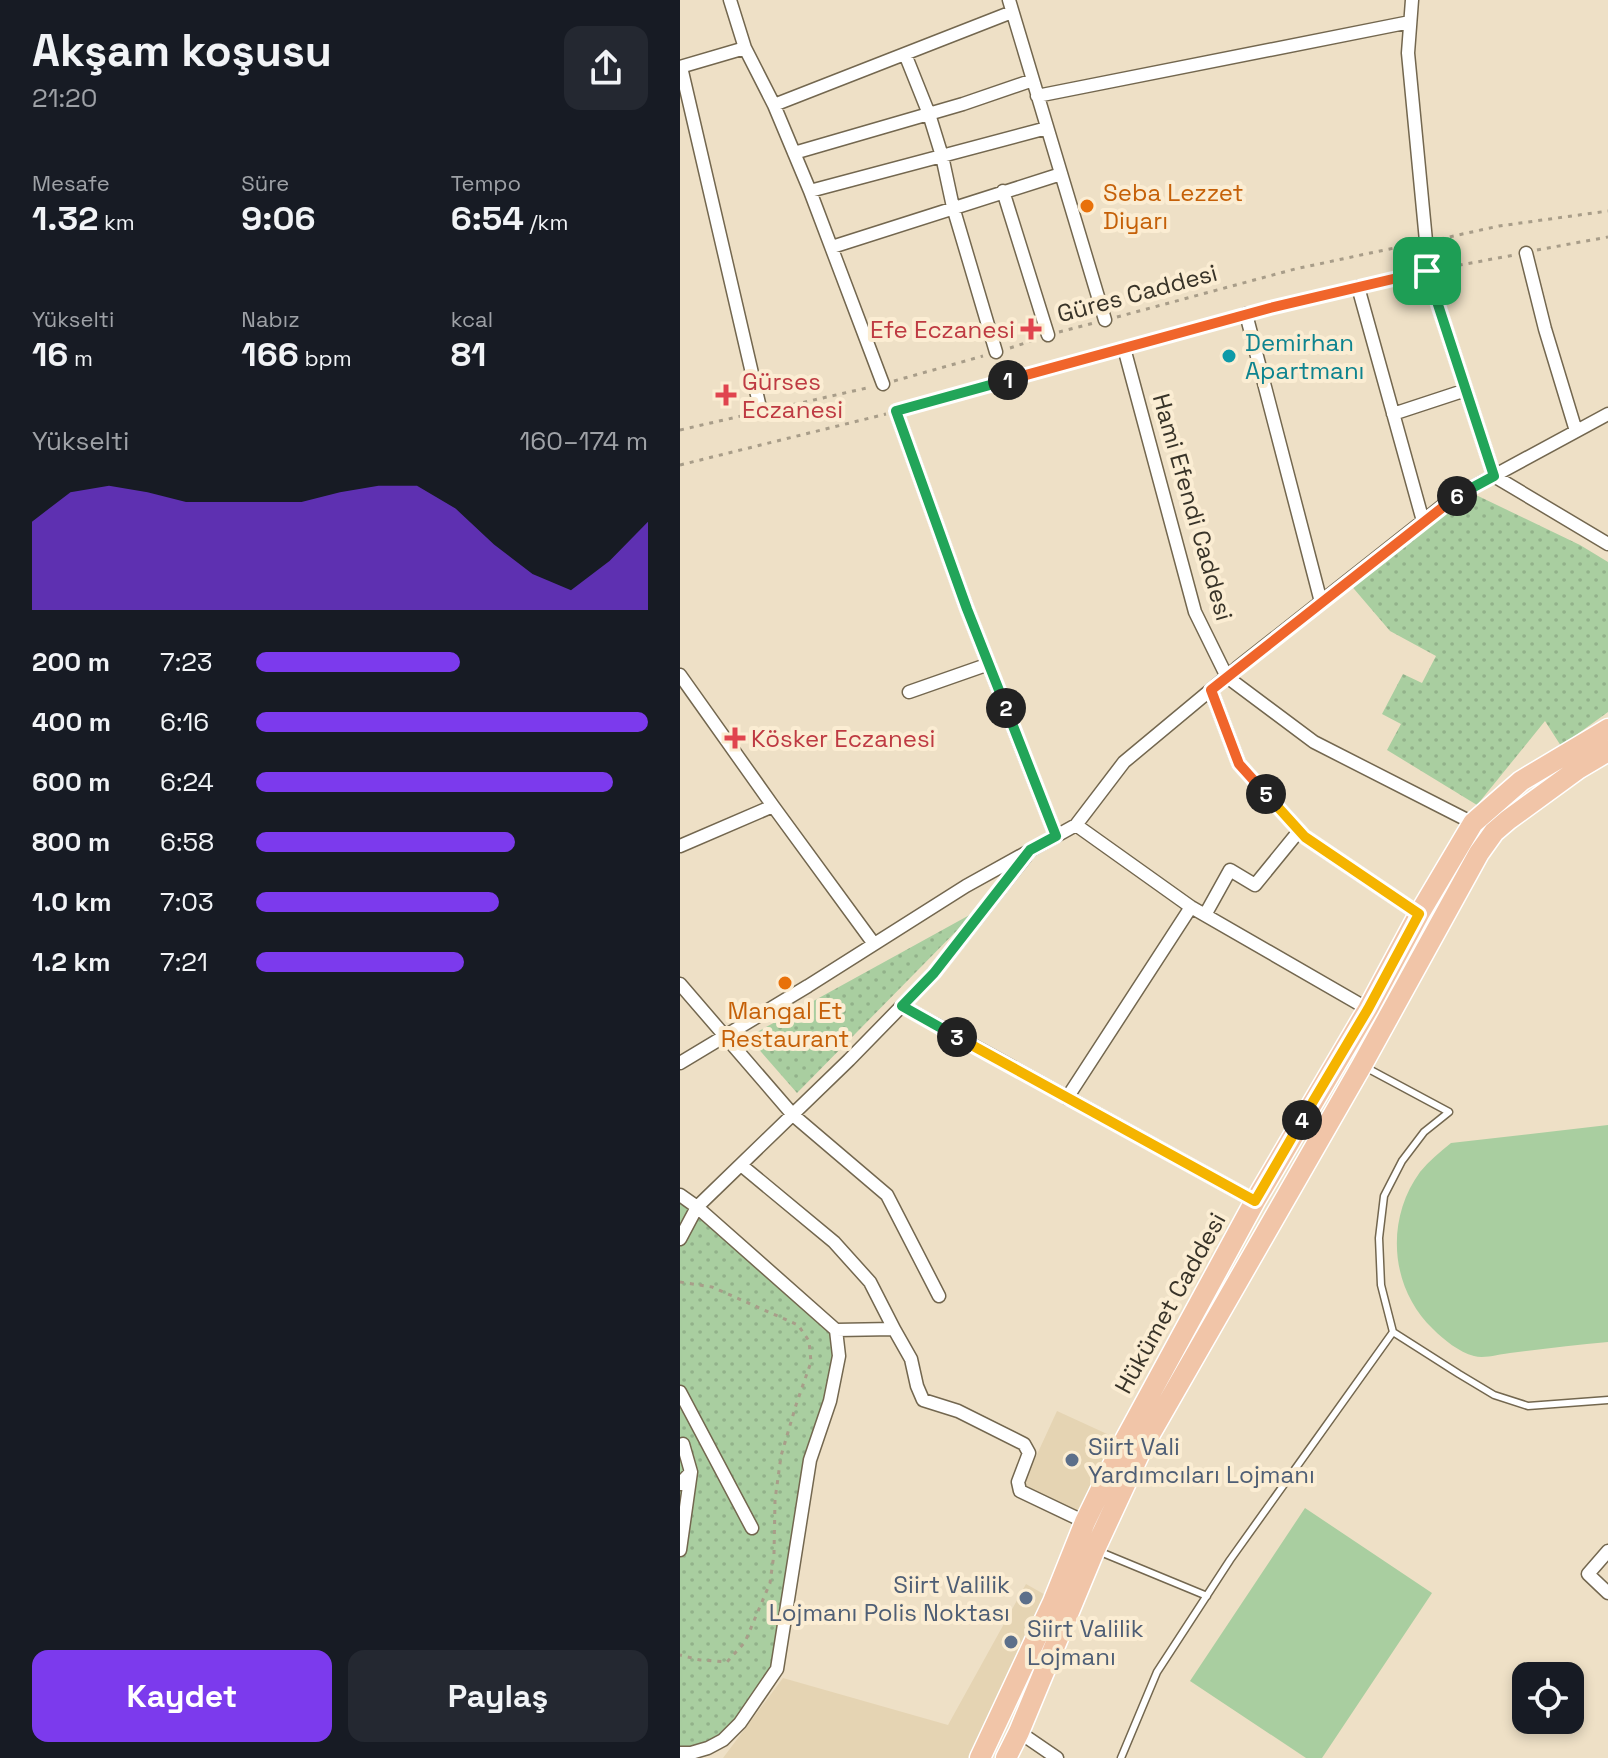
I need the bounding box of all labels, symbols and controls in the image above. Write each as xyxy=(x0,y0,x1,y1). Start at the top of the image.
text: Akşam koşusu xyxy=(32,23,332,79)
button: share xyxy=(564,26,648,110)
text: 21:20 xyxy=(32,81,97,115)
text: Mesafe xyxy=(32,169,110,197)
text: Süre xyxy=(241,169,289,197)
text: Tempo xyxy=(451,169,521,197)
place label: Seba Lezzet Diyarı xyxy=(1103,177,1243,236)
text: 1.32 xyxy=(32,197,98,240)
text: 9:06 xyxy=(241,197,316,240)
text: 6:54 xyxy=(451,197,524,240)
marker: Seba Lezzet Diyarı xyxy=(1078,197,1096,215)
text: km xyxy=(98,208,135,236)
text: /km xyxy=(524,208,568,236)
pin xyxy=(1393,237,1461,305)
icon: arrive xyxy=(1405,249,1449,293)
street label: Güres Caddesi xyxy=(1053,257,1221,329)
text: Yükselti xyxy=(32,305,114,333)
text: Nabız xyxy=(241,305,300,333)
text: kcal xyxy=(451,305,493,333)
place label: Efe Eczanesi xyxy=(870,314,1015,345)
marker: Efe Eczanesi xyxy=(1022,320,1040,338)
place label: Demirhan Apartmanı xyxy=(1245,327,1365,386)
text: 16 xyxy=(32,333,68,376)
text: 166 xyxy=(241,333,299,376)
text: 81 xyxy=(451,333,486,376)
text: m xyxy=(68,344,93,372)
text: bpm xyxy=(299,344,352,372)
marker: Demirhan Apartmanı xyxy=(1220,347,1238,365)
pin: 1 xyxy=(988,360,1028,400)
place label: Gürses Eczanesi xyxy=(742,366,843,425)
text: 1 xyxy=(1003,366,1013,394)
marker: Gürses Eczanesi xyxy=(717,386,735,404)
street label: Hami Efendi Caddesi xyxy=(1146,390,1240,624)
text: Yükselti xyxy=(32,424,129,458)
text: 160–174 m xyxy=(519,424,648,458)
pin: 6 xyxy=(1437,476,1477,516)
text: 6 xyxy=(1450,482,1464,510)
text: 200 m xyxy=(32,645,110,679)
text: 7:23 xyxy=(160,645,213,679)
pin: 2 xyxy=(986,688,1026,728)
text: 2 xyxy=(999,694,1013,722)
text: 400 m xyxy=(32,705,111,739)
text: 6:16 xyxy=(160,705,209,739)
place label: Kösker Eczanesi xyxy=(751,723,935,754)
marker: Kösker Eczanesi xyxy=(726,729,744,747)
text: 600 m xyxy=(32,765,111,799)
text: 6:24 xyxy=(160,765,214,799)
pin: 5 xyxy=(1246,774,1286,814)
text: 5 xyxy=(1259,780,1273,808)
text: 800 m xyxy=(32,825,110,859)
text: 6:58 xyxy=(160,825,214,859)
text: 1.0 km xyxy=(32,885,112,919)
text: 7:03 xyxy=(160,885,214,919)
text: 1.2 km xyxy=(32,945,110,979)
text: 7:21 xyxy=(160,945,208,979)
marker: Mangal Et Restaurant xyxy=(776,974,794,992)
place label: Mangal Et Restaurant xyxy=(721,995,849,1054)
pin: 3 xyxy=(937,1017,977,1057)
text: 3 xyxy=(950,1023,964,1051)
pin: 4 xyxy=(1282,1100,1322,1140)
text: 4 xyxy=(1295,1106,1309,1134)
street label: Hükümet Caddesi xyxy=(1107,1207,1233,1399)
place label: Siirt Vali Yardımcıları Lojmanı xyxy=(1088,1431,1315,1490)
marker: Siirt Vali Yardımcıları Lojmanı xyxy=(1063,1451,1081,1469)
place label: Siirt Valilik Lojmanı Polis Noktası xyxy=(769,1569,1010,1628)
marker: Siirt Valilik Lojmanı Polis Noktası xyxy=(1017,1589,1035,1607)
place label: Siirt Valilik Lojmanı xyxy=(1027,1613,1144,1672)
marker: Siirt Valilik Lojmanı xyxy=(1002,1633,1020,1651)
button: Kaydet xyxy=(32,1650,332,1742)
button: Paylaş xyxy=(348,1650,648,1742)
map controls xyxy=(1512,1662,1584,1734)
button: locate xyxy=(1512,1662,1584,1734)

